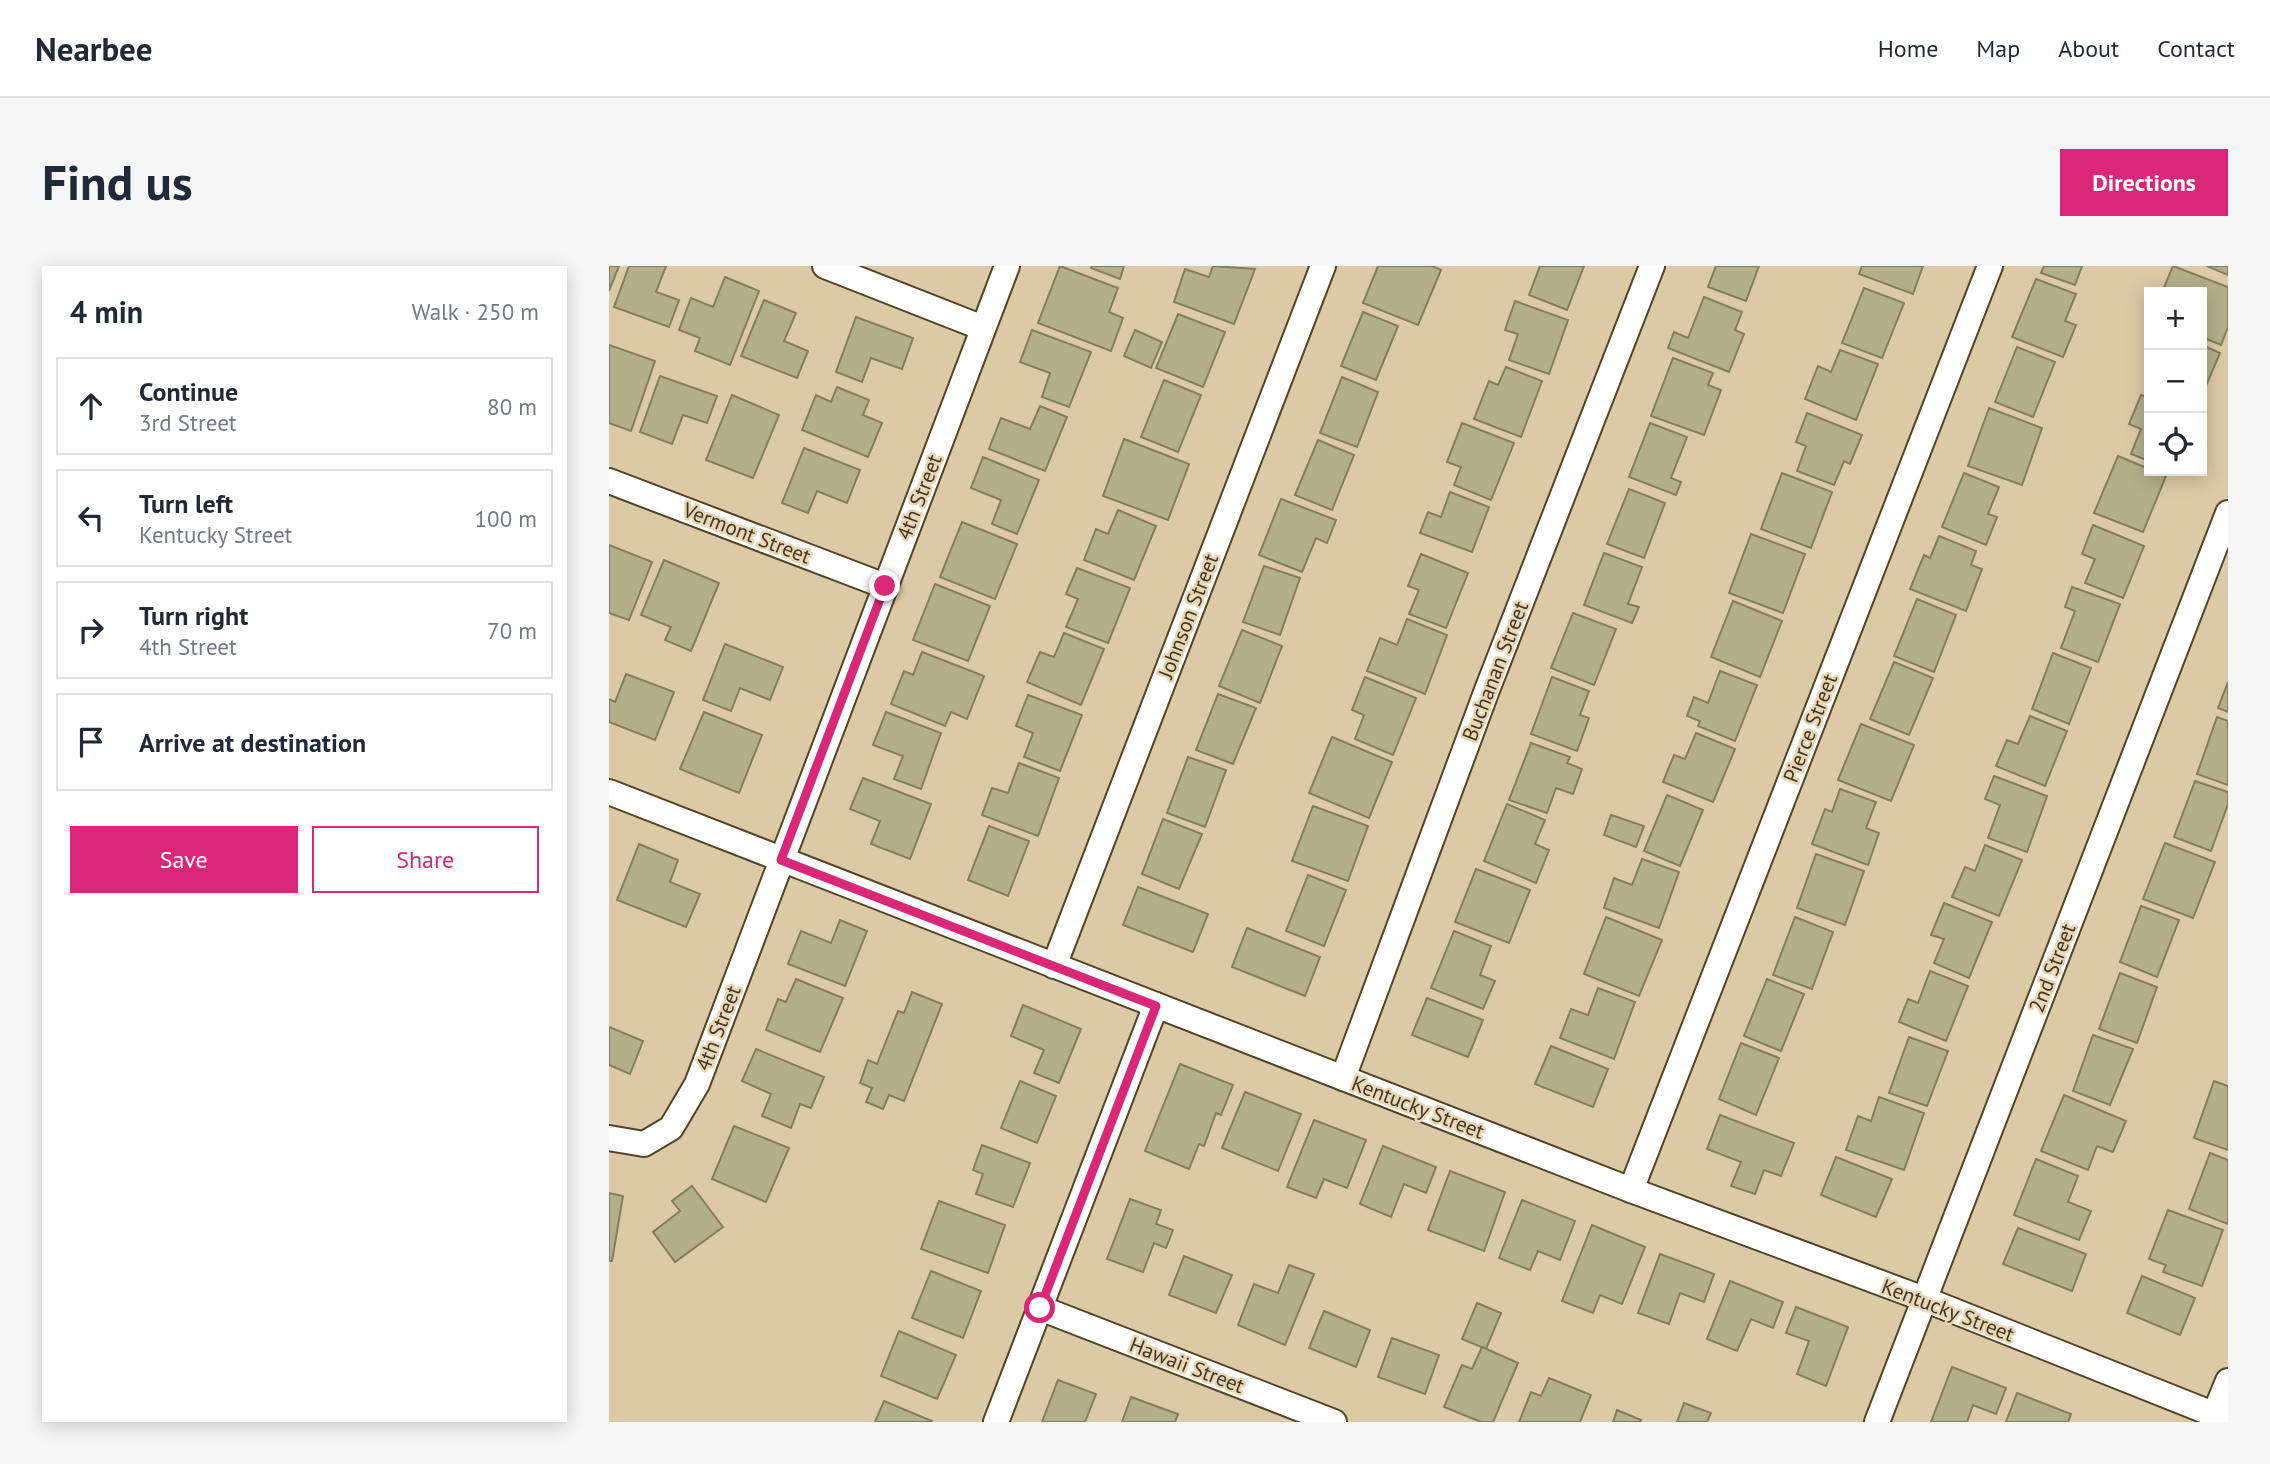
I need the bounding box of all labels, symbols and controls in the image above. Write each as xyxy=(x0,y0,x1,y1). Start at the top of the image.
text: Nearbee xyxy=(35,27,152,70)
text: Home xyxy=(1878,33,1938,64)
text: Map xyxy=(1976,33,2020,64)
text: About xyxy=(2058,33,2119,64)
text: Contact xyxy=(2157,33,2235,64)
button: Directions xyxy=(2060,149,2228,216)
text: Find us xyxy=(42,150,193,214)
map controls xyxy=(2144,287,2207,476)
button: + xyxy=(2144,287,2207,350)
text: 4 min xyxy=(70,292,143,331)
text: Walk · 250 m xyxy=(412,297,539,326)
button: − xyxy=(2144,350,2207,413)
text: Continue xyxy=(139,375,238,408)
icon: ahead xyxy=(72,387,110,425)
text: 80 m xyxy=(487,392,537,421)
text: 3rd Street xyxy=(139,408,237,437)
button: locate xyxy=(2144,413,2207,476)
street label: 4th Street xyxy=(890,450,948,544)
text: Turn left xyxy=(139,487,233,520)
street label: Vermont Street xyxy=(678,496,815,570)
icon: left xyxy=(72,499,110,537)
text: 100 m xyxy=(475,504,537,533)
text: Kentucky Street xyxy=(139,520,292,549)
street label: Johnson Street xyxy=(1152,550,1224,683)
route end xyxy=(869,570,900,601)
street label: Buchanan Street xyxy=(1456,597,1534,745)
text: Turn right xyxy=(139,599,248,632)
icon: right xyxy=(72,611,110,649)
text: 70 m xyxy=(487,616,537,645)
text: 4th Street xyxy=(139,632,237,661)
street label: Pierce Street xyxy=(1777,670,1843,786)
icon: arrive xyxy=(72,723,110,761)
text: Arrive at destination xyxy=(139,726,366,759)
button: Save xyxy=(70,826,298,893)
button: Share xyxy=(312,826,539,893)
street label: 2nd Street xyxy=(2023,920,2081,1016)
street label: 4th Street xyxy=(689,981,747,1075)
street label: Kentucky Street xyxy=(1348,1069,1488,1145)
street label: Kentucky Street xyxy=(1878,1272,2018,1348)
route start xyxy=(1024,1292,1055,1323)
street label: Hawaii Street xyxy=(1126,1331,1248,1399)

